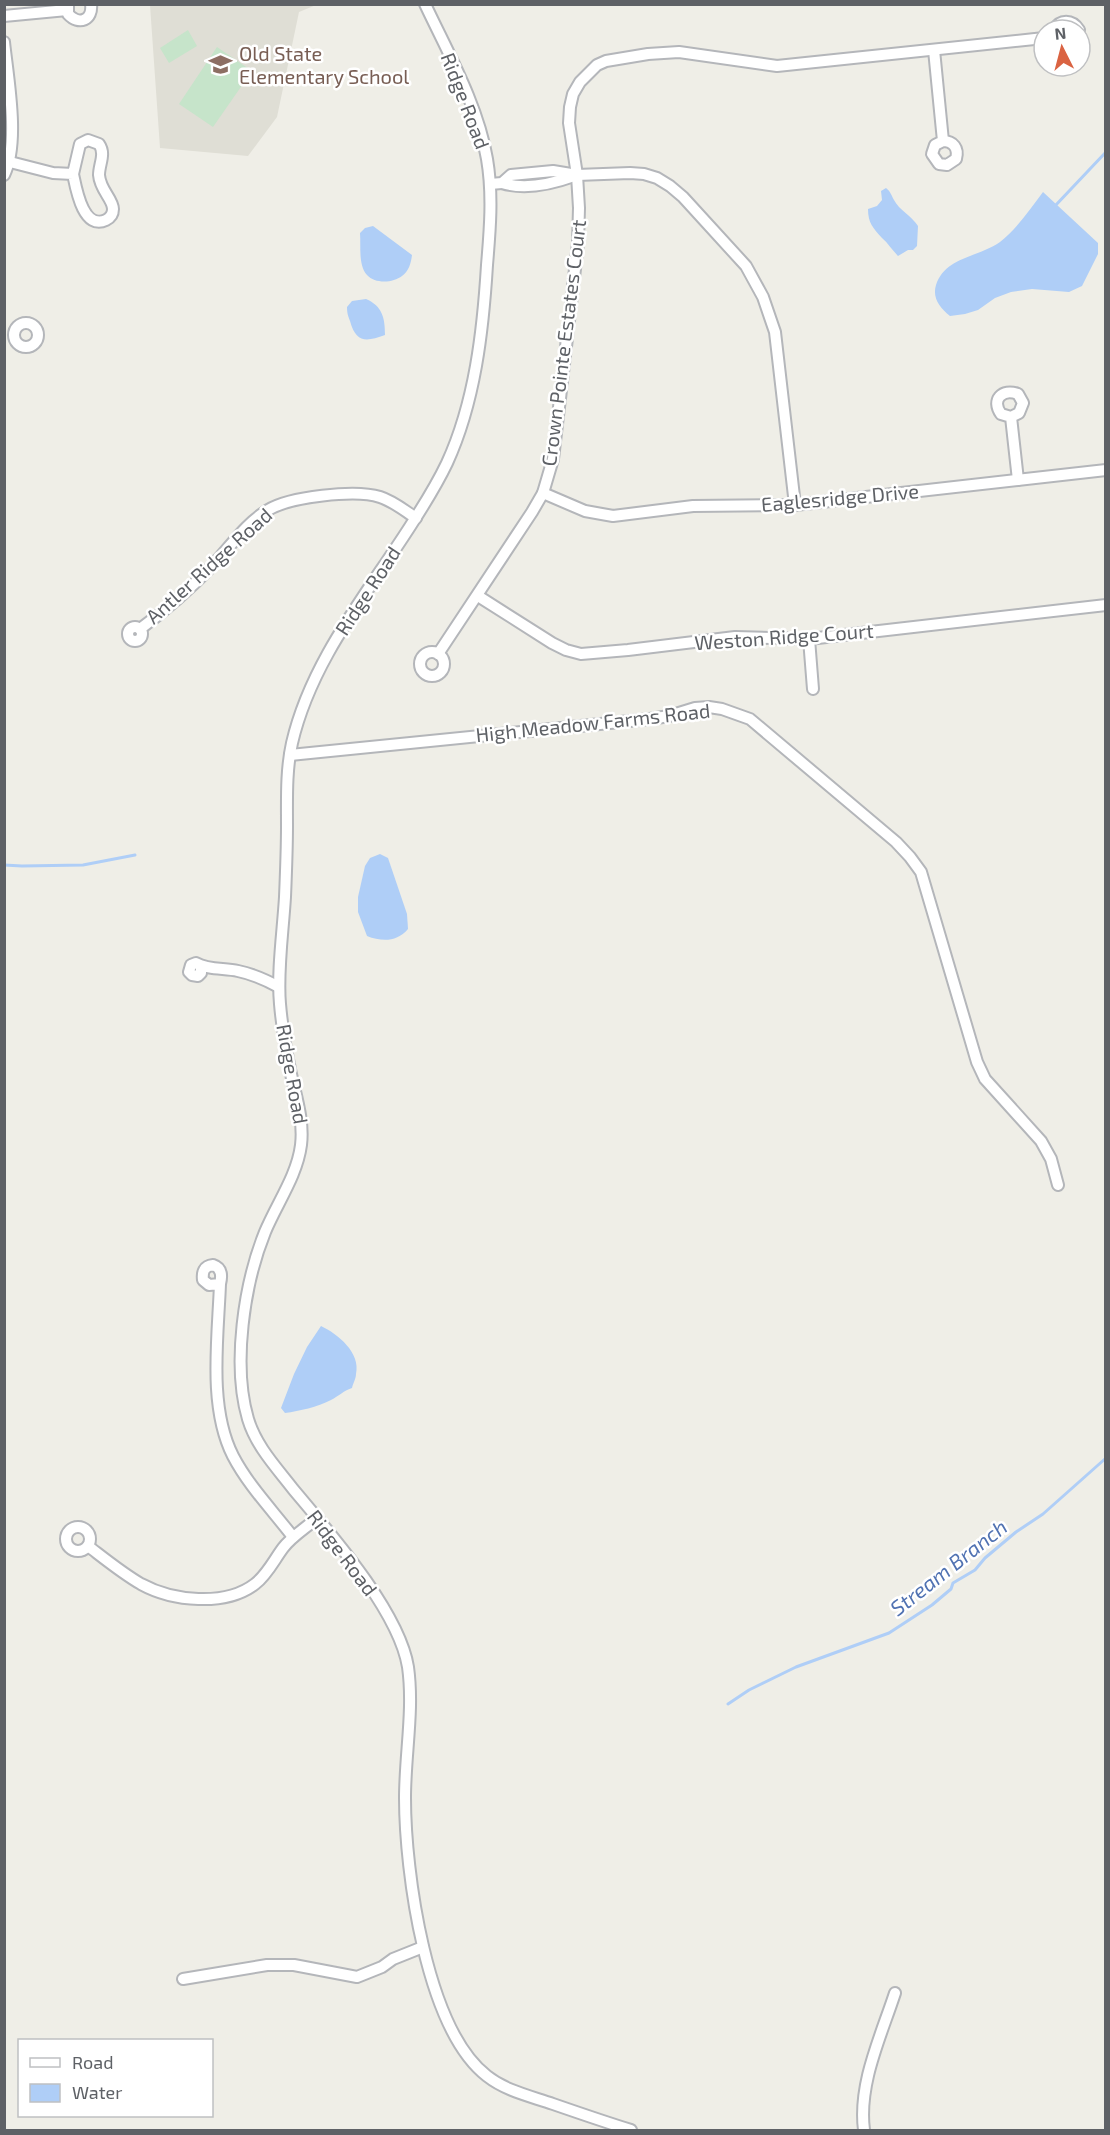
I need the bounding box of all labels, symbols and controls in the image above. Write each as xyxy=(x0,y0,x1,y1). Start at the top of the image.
north arrow xyxy=(1032,18,1092,78)
text: N xyxy=(1054,23,1067,43)
place label: Old State Elementary School xyxy=(239,41,409,88)
street label: Ridge Road xyxy=(437,49,495,152)
school or university icon: Old State Elementary School xyxy=(208,52,234,78)
street label: Crown Pointe Estates Court xyxy=(536,218,590,468)
street label: Eaglesridge Drive xyxy=(760,478,920,516)
street label: Antler Ridge Road xyxy=(140,502,276,628)
street label: Ridge Road xyxy=(330,542,405,639)
street label: Weston Ridge Court xyxy=(694,618,875,654)
street label: High Meadow Farms Road xyxy=(474,698,711,746)
street label: Ridge Road xyxy=(272,1022,314,1126)
street label: Ridge Road xyxy=(303,1505,383,1600)
water label: Stream Branch xyxy=(885,1513,1012,1620)
legend xyxy=(18,2039,213,2117)
text: Road xyxy=(72,2051,113,2073)
text: Water xyxy=(72,2081,122,2103)

